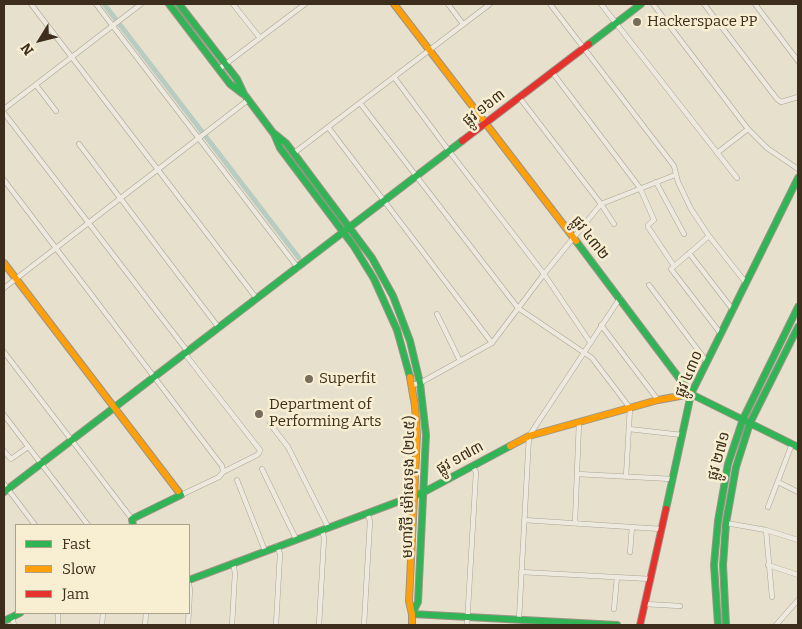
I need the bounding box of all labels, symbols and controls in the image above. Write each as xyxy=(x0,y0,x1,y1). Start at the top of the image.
place label: Hackerspace PP xyxy=(647,13,757,31)
north arrow xyxy=(15,15,65,65)
marker: Hackerspace PP xyxy=(631,16,643,28)
text: N xyxy=(17,40,38,58)
street label: ផ្លូវ ១៦៣ xyxy=(459,86,509,130)
street label: ផ្លូវ ៤៣២ xyxy=(567,212,613,264)
street label: ផ្លូវ ៤៣០ xyxy=(671,348,707,400)
place label: Superfit xyxy=(319,370,376,388)
marker: Superfit xyxy=(303,373,315,385)
place label: Department of Performing Arts xyxy=(269,396,382,431)
marker: Department of Performing Arts xyxy=(253,408,265,420)
street label: មហាវិថី ម៉ៅសេទុង (២៤៥) xyxy=(399,416,419,558)
street label: ផ្លូវ ២៧១ xyxy=(704,430,734,482)
street label: ផ្លូវ ១៧៣ xyxy=(433,438,487,478)
legend xyxy=(15,524,190,614)
text: Fast xyxy=(62,535,91,553)
text: Slow xyxy=(62,560,96,578)
text: Jam xyxy=(62,585,89,603)

